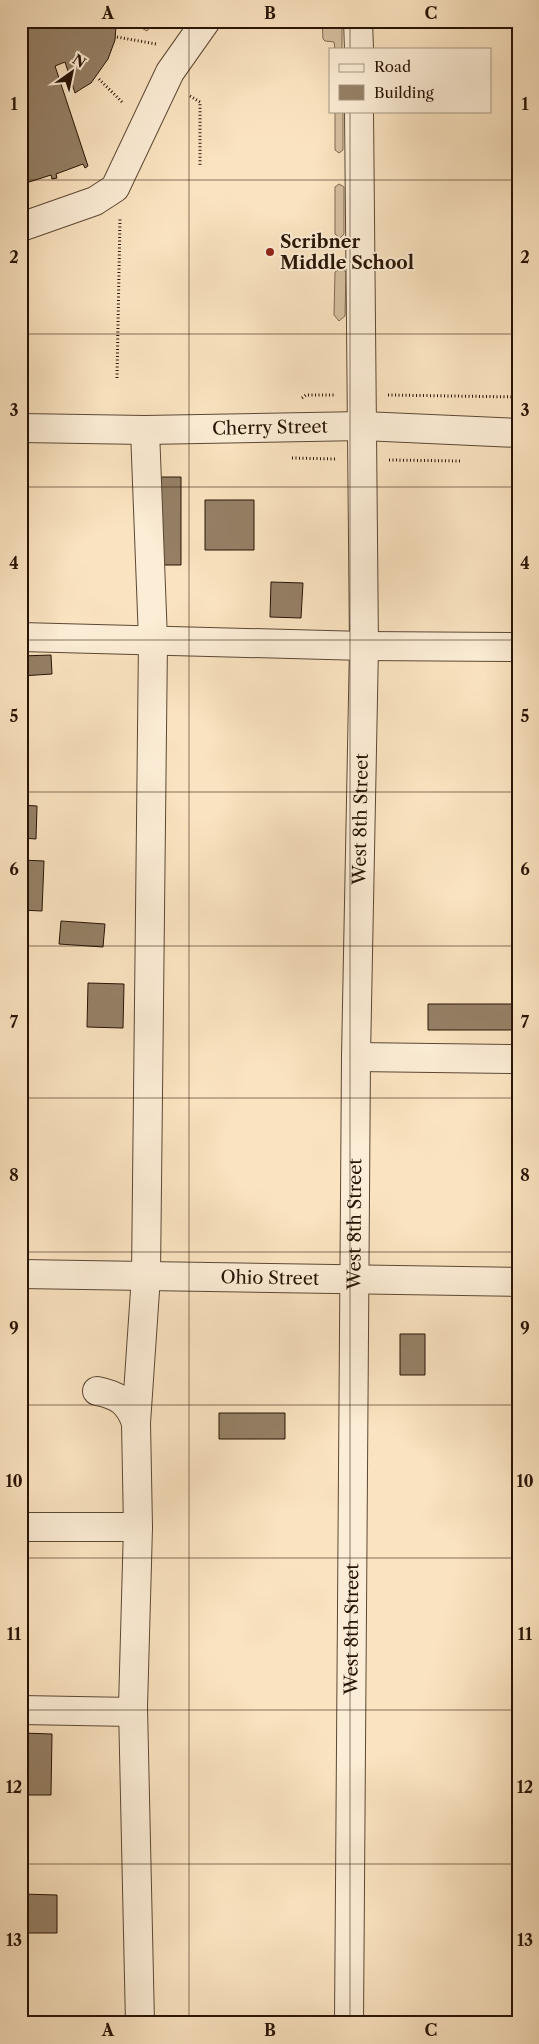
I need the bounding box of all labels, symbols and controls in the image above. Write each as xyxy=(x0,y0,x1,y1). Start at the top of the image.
text: A xyxy=(101,3,115,23)
text: B xyxy=(264,3,276,23)
text: C xyxy=(425,3,437,23)
north arrow xyxy=(48,48,98,98)
legend xyxy=(329,48,492,112)
text: N xyxy=(69,50,89,72)
text: Road xyxy=(374,57,411,76)
text: Building xyxy=(374,83,434,102)
text: 1 xyxy=(10,94,18,114)
text: 1 xyxy=(521,94,529,114)
place label: Scribner Middle School xyxy=(280,231,414,274)
marker: Scribner Middle School xyxy=(264,246,276,258)
text: 2 xyxy=(9,247,19,267)
text: 2 xyxy=(520,247,530,267)
text: 3 xyxy=(9,400,19,420)
text: 3 xyxy=(520,400,530,420)
street label: Cherry Street xyxy=(212,416,329,440)
text: 4 xyxy=(9,553,19,573)
text: 4 xyxy=(520,553,530,573)
text: 5 xyxy=(10,706,19,726)
text: 5 xyxy=(521,706,530,726)
street label: West 8th Street xyxy=(348,753,373,886)
text: 6 xyxy=(9,859,19,879)
text: 6 xyxy=(520,859,530,879)
text: 7 xyxy=(10,1012,19,1032)
text: 7 xyxy=(521,1012,530,1032)
street label: West 8th Street xyxy=(343,1158,366,1291)
text: 8 xyxy=(9,1165,19,1185)
text: 8 xyxy=(520,1165,530,1185)
street label: Ohio Street xyxy=(221,1266,320,1290)
text: 9 xyxy=(9,1318,19,1338)
text: 9 xyxy=(520,1318,530,1338)
text: 10 xyxy=(5,1471,23,1491)
text: 10 xyxy=(516,1471,534,1491)
street label: West 8th Street xyxy=(340,1563,363,1696)
text: 11 xyxy=(7,1624,22,1644)
text: 11 xyxy=(518,1624,533,1644)
text: 12 xyxy=(6,1777,22,1797)
text: 12 xyxy=(517,1777,533,1797)
text: 13 xyxy=(6,1930,22,1950)
text: 13 xyxy=(517,1930,533,1950)
text: A xyxy=(101,2020,115,2040)
text: B xyxy=(264,2020,276,2040)
text: C xyxy=(425,2020,437,2040)

